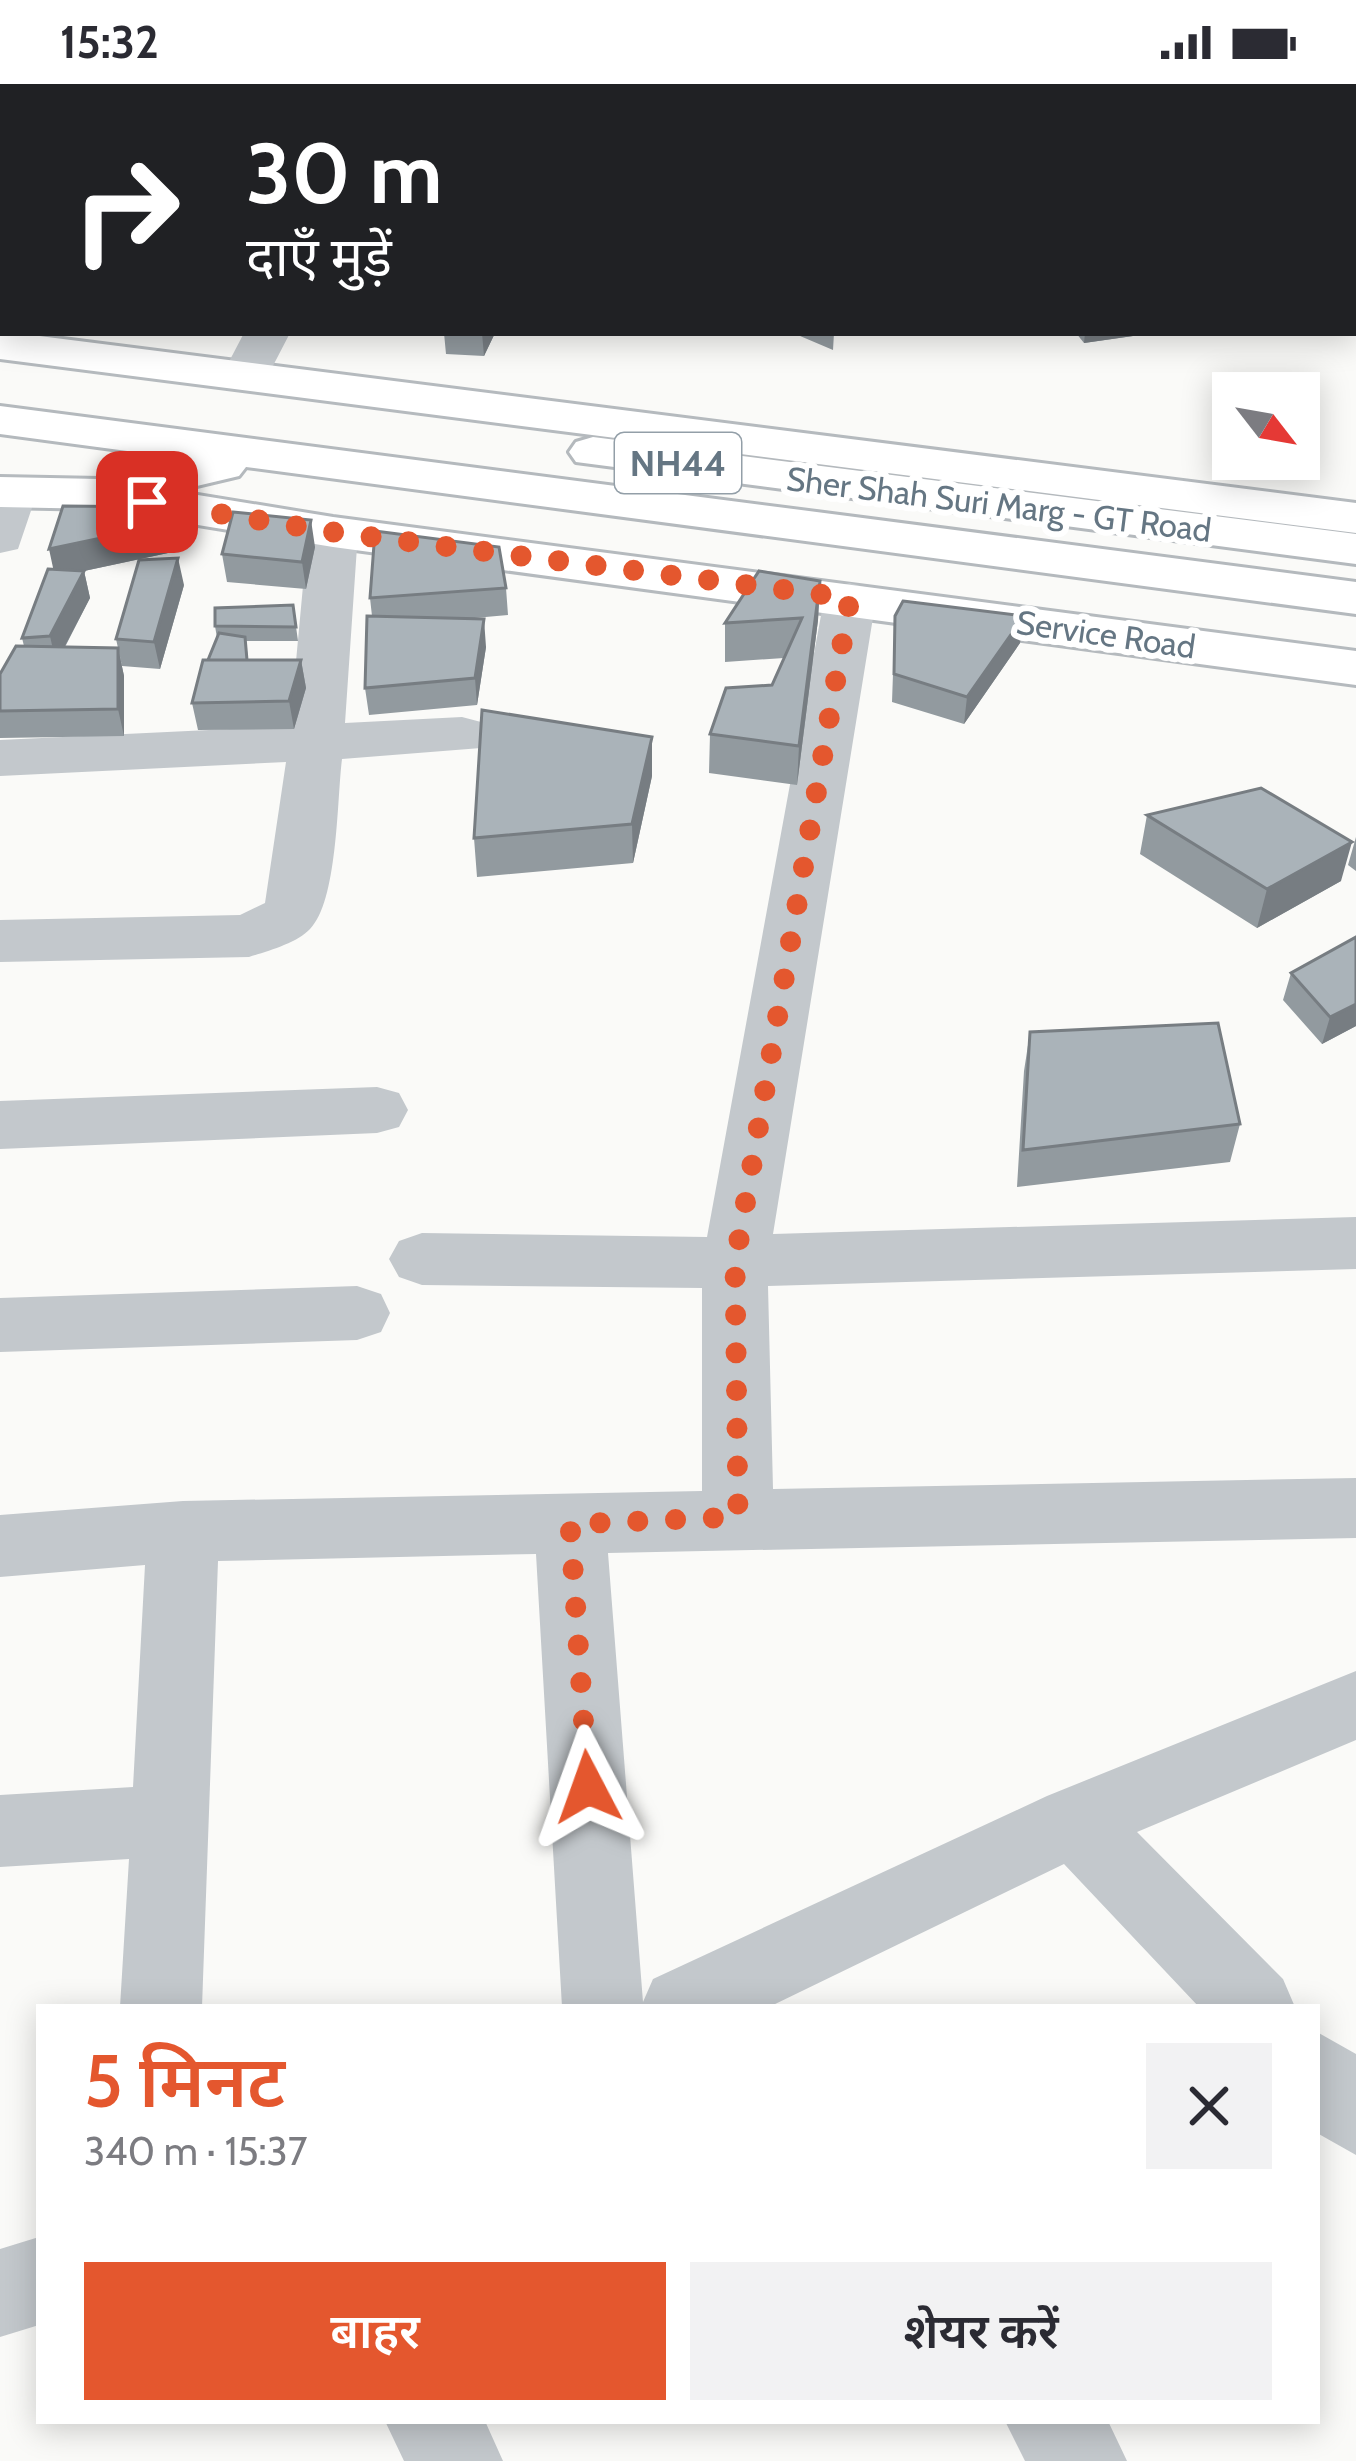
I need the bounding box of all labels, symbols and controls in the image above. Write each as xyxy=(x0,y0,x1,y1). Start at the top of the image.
text: 15:32 xyxy=(60,15,159,69)
text: 30 m xyxy=(246,122,442,224)
icon: right xyxy=(48,132,204,288)
text: दाएँ मुड़ें xyxy=(246,224,392,290)
north arrow xyxy=(1212,372,1320,480)
map controls xyxy=(1212,372,1320,480)
road number: NH44 xyxy=(615,433,741,493)
pin xyxy=(96,451,198,553)
street label: Sher Shah Suri Marg - GT Road xyxy=(784,458,1214,550)
icon: arrive xyxy=(114,469,180,535)
street label: Service Road xyxy=(1014,602,1198,666)
position arrow xyxy=(525,1724,651,1850)
text: 5 मिनट xyxy=(84,2038,285,2125)
button: close xyxy=(1146,2043,1272,2169)
text: 340 m · 15:37 xyxy=(84,2127,307,2175)
button: बाहर xyxy=(84,2262,666,2400)
button: शेयर करें xyxy=(690,2262,1272,2400)

